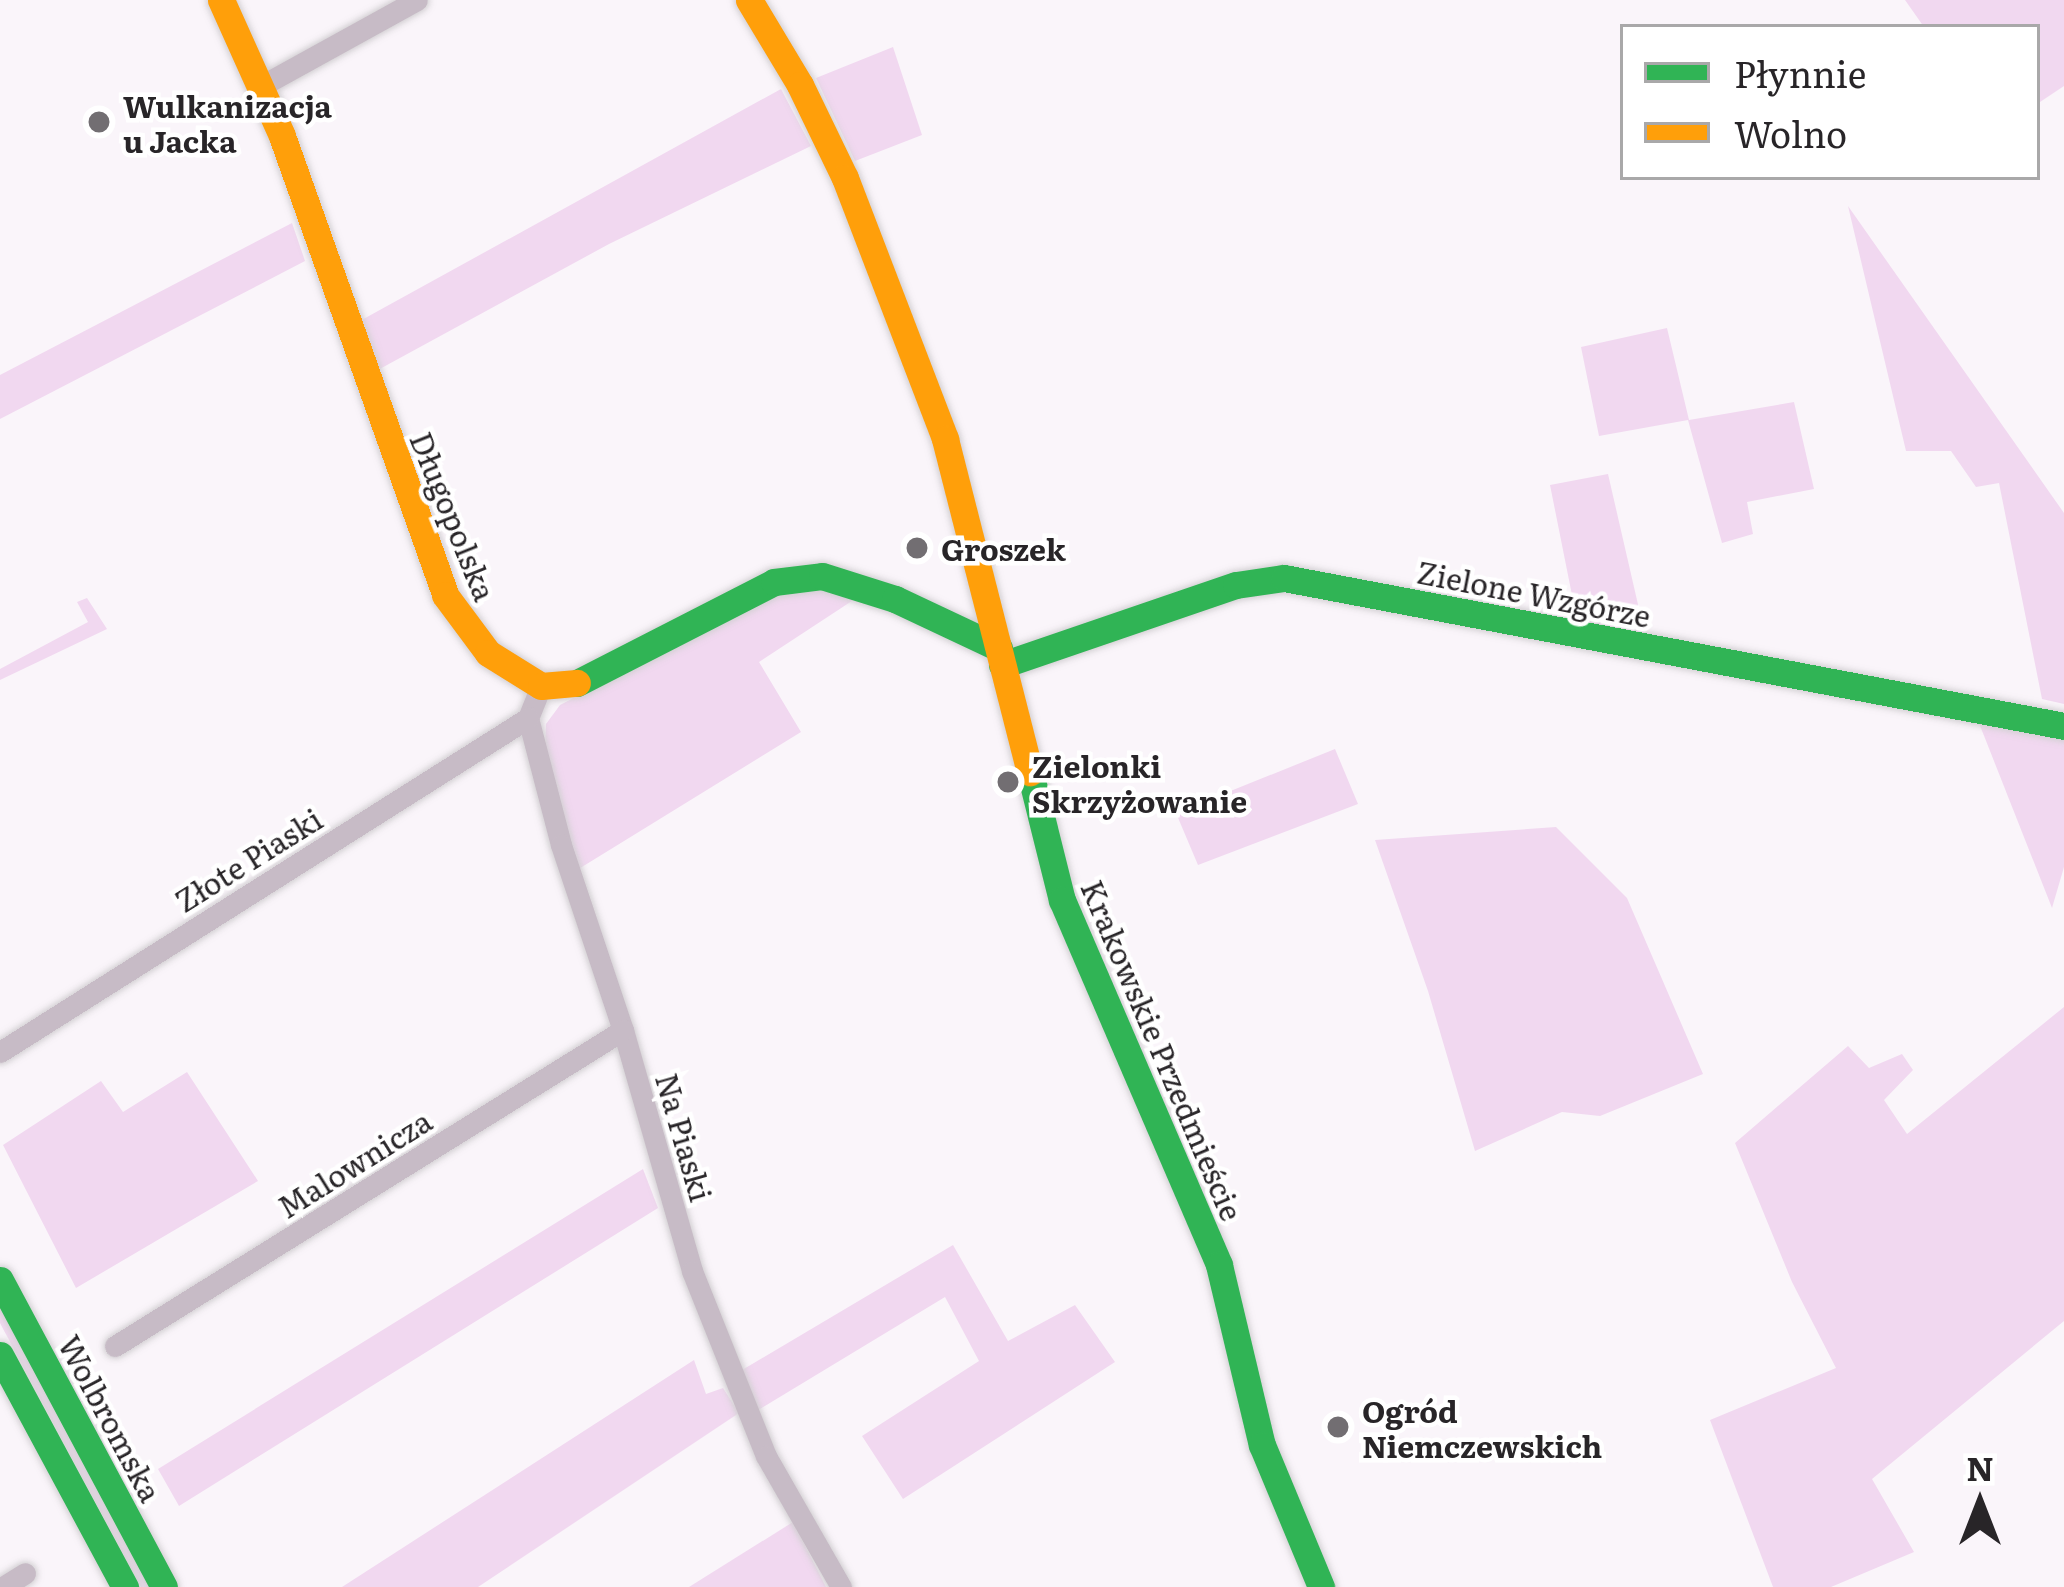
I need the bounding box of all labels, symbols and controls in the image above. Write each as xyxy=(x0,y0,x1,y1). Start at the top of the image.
legend xyxy=(1620,24,2040,180)
text: Płynnie xyxy=(1734,46,1866,99)
place label: Wulkanizacja u Jacka xyxy=(123,87,332,158)
text: Wolno xyxy=(1734,106,1847,159)
marker: Wulkanizacja u Jacka xyxy=(86,109,112,135)
street label: Długopolska xyxy=(404,426,504,606)
place label: Groszek xyxy=(941,530,1066,566)
marker: Groszek xyxy=(904,535,930,561)
street label: Zielone Wzgórze xyxy=(1414,553,1654,633)
place label: Zielonki Skrzyżowanie xyxy=(1032,747,1247,818)
marker: Zielonki Skrzyżowanie xyxy=(995,769,1021,795)
street label: Złote Piaski xyxy=(168,800,328,918)
street label: Krakowskie Przedmieście xyxy=(1075,874,1251,1226)
street label: Na Piaski xyxy=(650,1069,720,1205)
street label: Malownicza xyxy=(271,1102,437,1224)
street label: Wolbromska xyxy=(52,1329,170,1507)
place label: Ogród Niemczewskich xyxy=(1362,1392,1602,1462)
marker: Ogród Niemczewskich xyxy=(1325,1414,1351,1440)
text: N xyxy=(1966,1442,1994,1491)
north arrow xyxy=(1920,1443,2040,1563)

